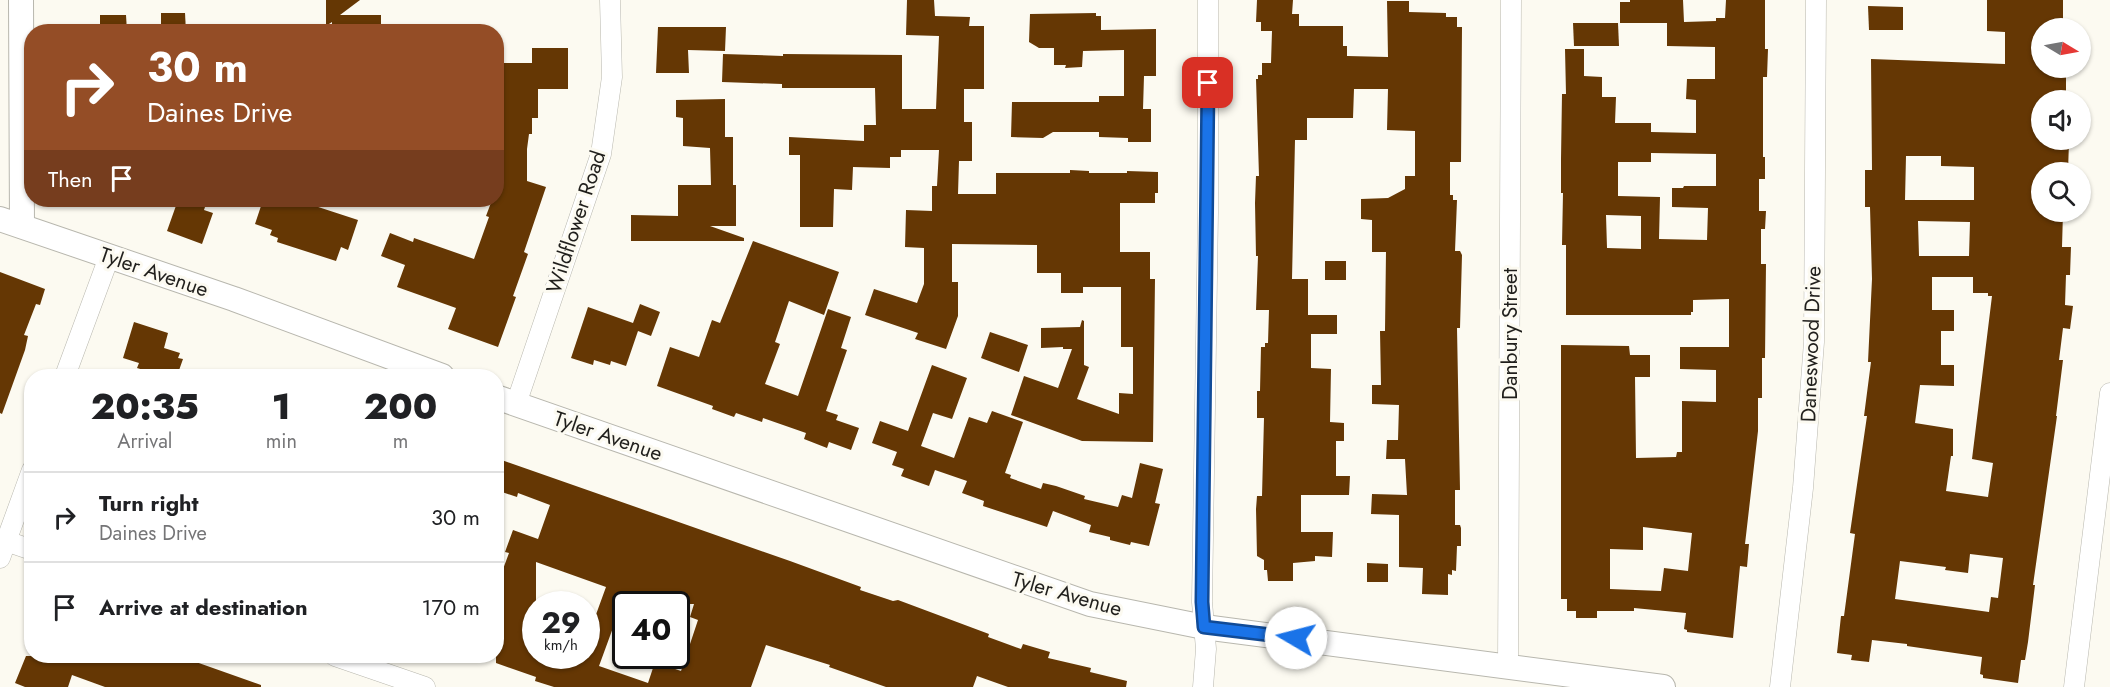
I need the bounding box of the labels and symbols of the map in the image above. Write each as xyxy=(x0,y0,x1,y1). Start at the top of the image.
north arrow xyxy=(2031,18,2091,78)
pin xyxy=(1182,57,1233,108)
street label: Wildflower Road xyxy=(539,147,613,297)
street label: Tyler Avenue xyxy=(96,239,212,305)
street label: Daneswood Drive xyxy=(1793,265,1829,423)
street label: Danbury Street xyxy=(1495,268,1525,400)
street label: Tyler Avenue xyxy=(550,403,666,469)
street label: Tyler Avenue xyxy=(1009,564,1126,624)
speed limit sign: 40 xyxy=(612,591,690,669)
position arrow xyxy=(1264,606,1328,670)

